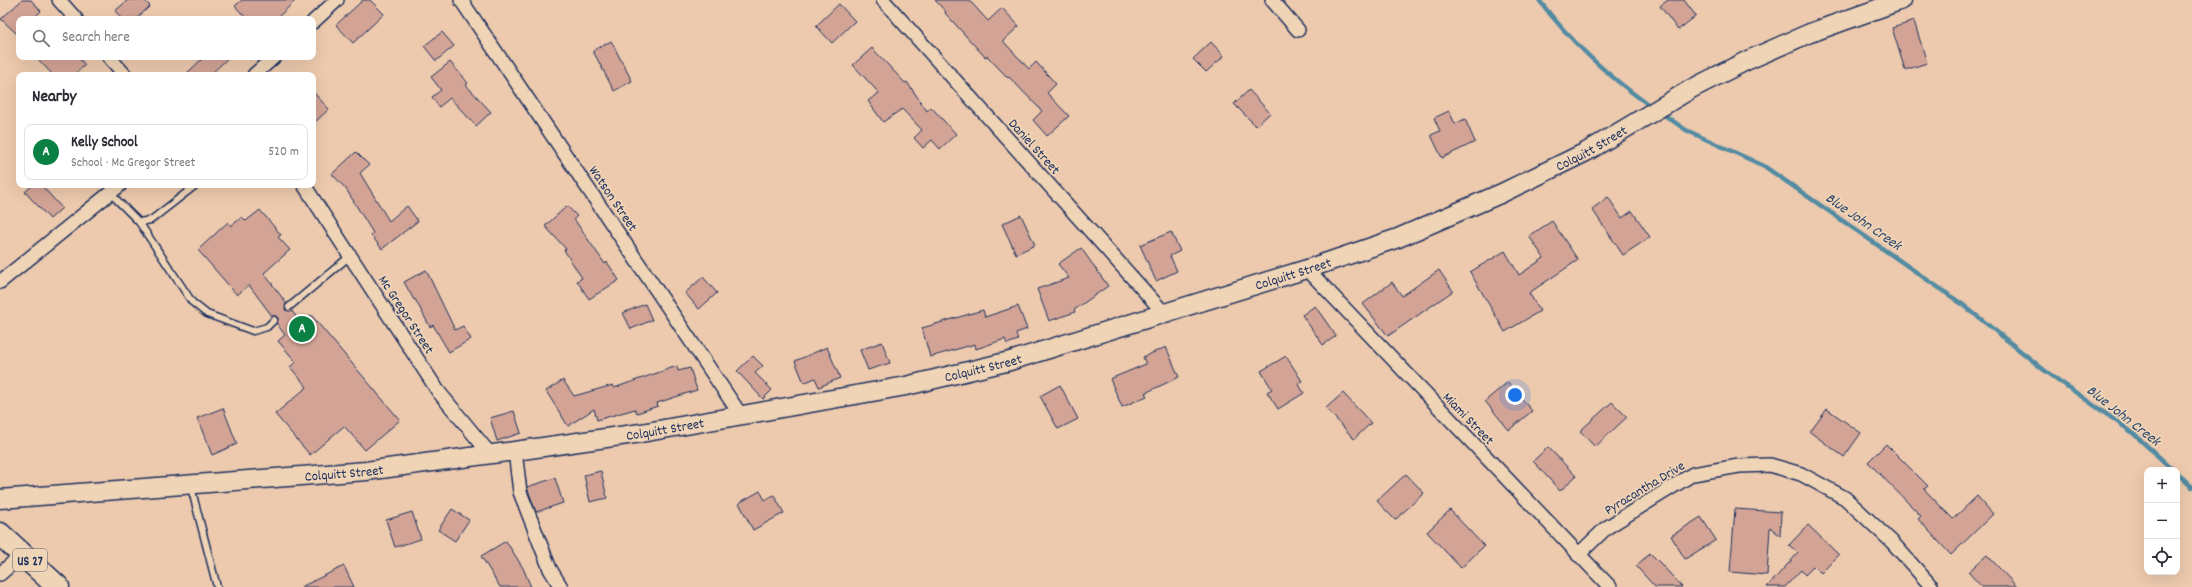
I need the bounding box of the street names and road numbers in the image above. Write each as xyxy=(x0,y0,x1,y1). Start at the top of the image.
street label: Daniel Street xyxy=(1003,115,1064,180)
street label: Colquitt Street xyxy=(1553,122,1631,177)
street label: Watson Street xyxy=(583,162,642,236)
street label: Colquitt Street xyxy=(1253,253,1334,296)
street label: Mc Gregor Street xyxy=(372,272,438,358)
street label: Colquitt Street xyxy=(943,350,1025,388)
street label: Miami Street xyxy=(1437,388,1498,450)
street label: Colquitt Street xyxy=(625,414,706,447)
street label: Pyracantha Drive xyxy=(1601,457,1689,521)
street label: Colquitt Street xyxy=(304,461,385,488)
road number: US 27 xyxy=(13,549,47,571)

